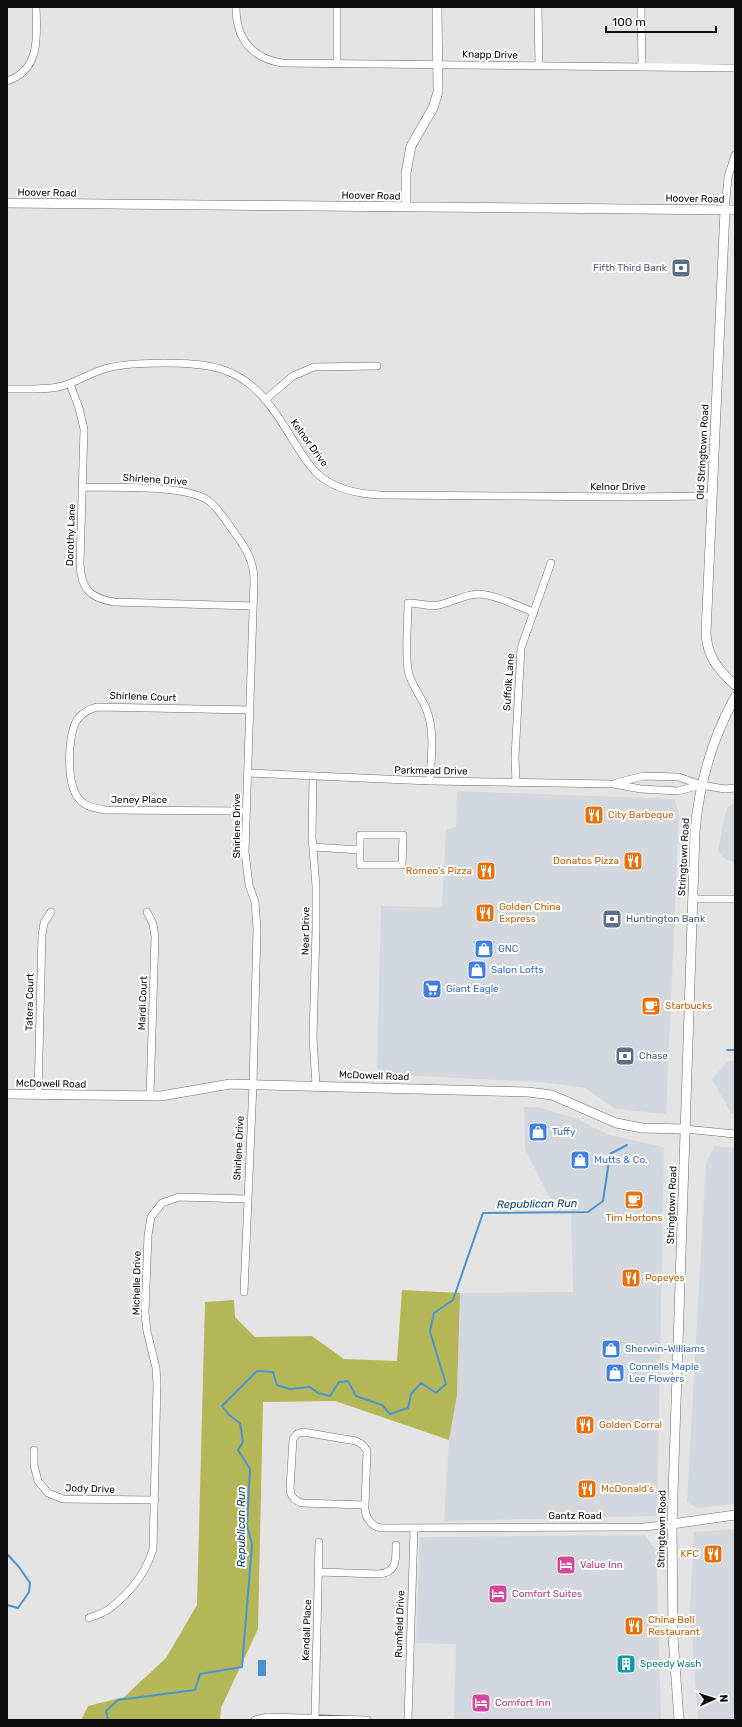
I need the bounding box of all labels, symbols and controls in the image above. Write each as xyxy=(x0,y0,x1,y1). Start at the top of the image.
scale bar xyxy=(606,8,716,34)
text: 100 m xyxy=(612,15,646,29)
street label: Knapp Drive xyxy=(462,49,519,61)
street label: Hoover Road xyxy=(17,186,77,200)
street label: Hoover Road xyxy=(341,189,401,203)
street label: Hoover Road xyxy=(665,192,725,206)
bank icon: Fifth Third Bank xyxy=(670,257,692,279)
place label: Fifth Third Bank xyxy=(593,262,668,274)
street label: Old Stringtown Road xyxy=(695,404,711,500)
street label: Kelnor Drive xyxy=(288,417,330,469)
street label: Shirlene Drive xyxy=(122,472,188,488)
street label: Kelnor Drive xyxy=(590,481,646,493)
street label: Dorothy Lane xyxy=(64,503,78,566)
street label: Suffolk Lane xyxy=(501,652,517,711)
street label: Shirlene Court xyxy=(109,690,177,704)
street label: Parkmead Drive xyxy=(394,764,468,778)
street label: Shirlene Drive xyxy=(231,793,243,858)
street label: Jeney Place xyxy=(111,794,168,806)
restaurant icon: City Barbeque xyxy=(583,804,605,826)
place label: City Barbeque xyxy=(608,809,674,821)
street label: Stringtown Road xyxy=(676,818,692,896)
restaurant icon: Donatos Pizza xyxy=(622,850,644,872)
place label: Donatos Pizza xyxy=(553,855,619,867)
restaurant icon: Romeo's Pizza xyxy=(475,860,497,882)
place label: Romeo's Pizza xyxy=(406,865,472,877)
place label: Golden China Express xyxy=(499,901,561,925)
restaurant icon: Golden China Express xyxy=(474,902,496,924)
street label: Near Drive xyxy=(300,906,312,955)
bank icon: Huntington Bank xyxy=(601,908,623,930)
place label: Huntington Bank xyxy=(626,913,706,925)
shop icon: GNC xyxy=(473,938,495,960)
place label: GNC xyxy=(498,943,519,955)
shop icon: Salon Lofts xyxy=(466,959,488,981)
place label: Salon Lofts xyxy=(491,964,543,976)
street label: Tatera Court xyxy=(23,973,37,1031)
street label: Mardi Court xyxy=(136,976,150,1030)
supermarket icon: Giant Eagle xyxy=(421,978,443,1000)
place label: Giant Eagle xyxy=(446,983,499,995)
cafe icon: Starbucks xyxy=(640,995,662,1017)
place label: Starbucks xyxy=(665,1000,712,1012)
bank icon: Chase xyxy=(614,1045,636,1067)
place label: Chase xyxy=(639,1050,668,1062)
street label: McDowell Road xyxy=(339,1069,409,1083)
street label: McDowell Road xyxy=(16,1077,86,1091)
street label: Shirlene Drive xyxy=(231,1115,247,1181)
shop icon: Tuffy xyxy=(527,1121,549,1143)
place label: Tuffy xyxy=(552,1126,576,1138)
shop icon: Mutts & Co. xyxy=(569,1149,591,1171)
place label: Mutts & Co. xyxy=(594,1154,648,1166)
street label: Stringtown Road xyxy=(665,1166,679,1244)
cafe icon: Tim Hortons xyxy=(623,1189,645,1211)
water label: Republican Run xyxy=(497,1197,578,1211)
place label: Tim Hortons xyxy=(605,1212,663,1224)
street label: Michelle Drive xyxy=(130,1250,144,1315)
restaurant icon: Popeyes xyxy=(620,1267,642,1289)
place label: Popeyes xyxy=(645,1272,685,1284)
shop icon: Sherwin-Williams xyxy=(600,1338,622,1360)
place label: Sherwin-Williams xyxy=(625,1343,705,1355)
place label: Connells Maple Lee Flowers xyxy=(629,1361,699,1385)
shop icon: Connells Maple Lee Flowers xyxy=(604,1362,626,1384)
restaurant icon: Golden Corral xyxy=(574,1414,596,1436)
place label: Golden Corral xyxy=(599,1419,662,1431)
restaurant icon: McDonald's xyxy=(576,1478,598,1500)
street label: Jody Drive xyxy=(65,1482,115,1496)
place label: McDonald's xyxy=(601,1483,654,1495)
water label: Republican Run xyxy=(235,1486,248,1567)
street label: Stringtown Road xyxy=(655,1490,669,1568)
street label: Gantz Road xyxy=(548,1510,602,1522)
restaurant icon: KFC xyxy=(702,1543,724,1565)
place label: KFC xyxy=(681,1548,699,1560)
hotel icon: Value Inn xyxy=(555,1554,577,1576)
place label: Value Inn xyxy=(580,1559,623,1571)
hotel icon: Comfort Suites xyxy=(487,1583,509,1605)
place label: Comfort Suites xyxy=(512,1588,582,1600)
street label: Rumfield Drive xyxy=(393,1590,407,1658)
street label: Kendall Place xyxy=(300,1599,314,1661)
place label: China Bell Restaurant xyxy=(648,1614,700,1638)
restaurant icon: China Bell Restaurant xyxy=(623,1615,645,1637)
building icon: Speedy Wash xyxy=(615,1653,637,1675)
place label: Speedy Wash xyxy=(640,1658,701,1670)
north arrow xyxy=(694,1679,734,1719)
hotel icon: Comfort Inn xyxy=(470,1692,492,1714)
text: N xyxy=(717,1694,730,1703)
place label: Comfort Inn xyxy=(495,1697,551,1709)

